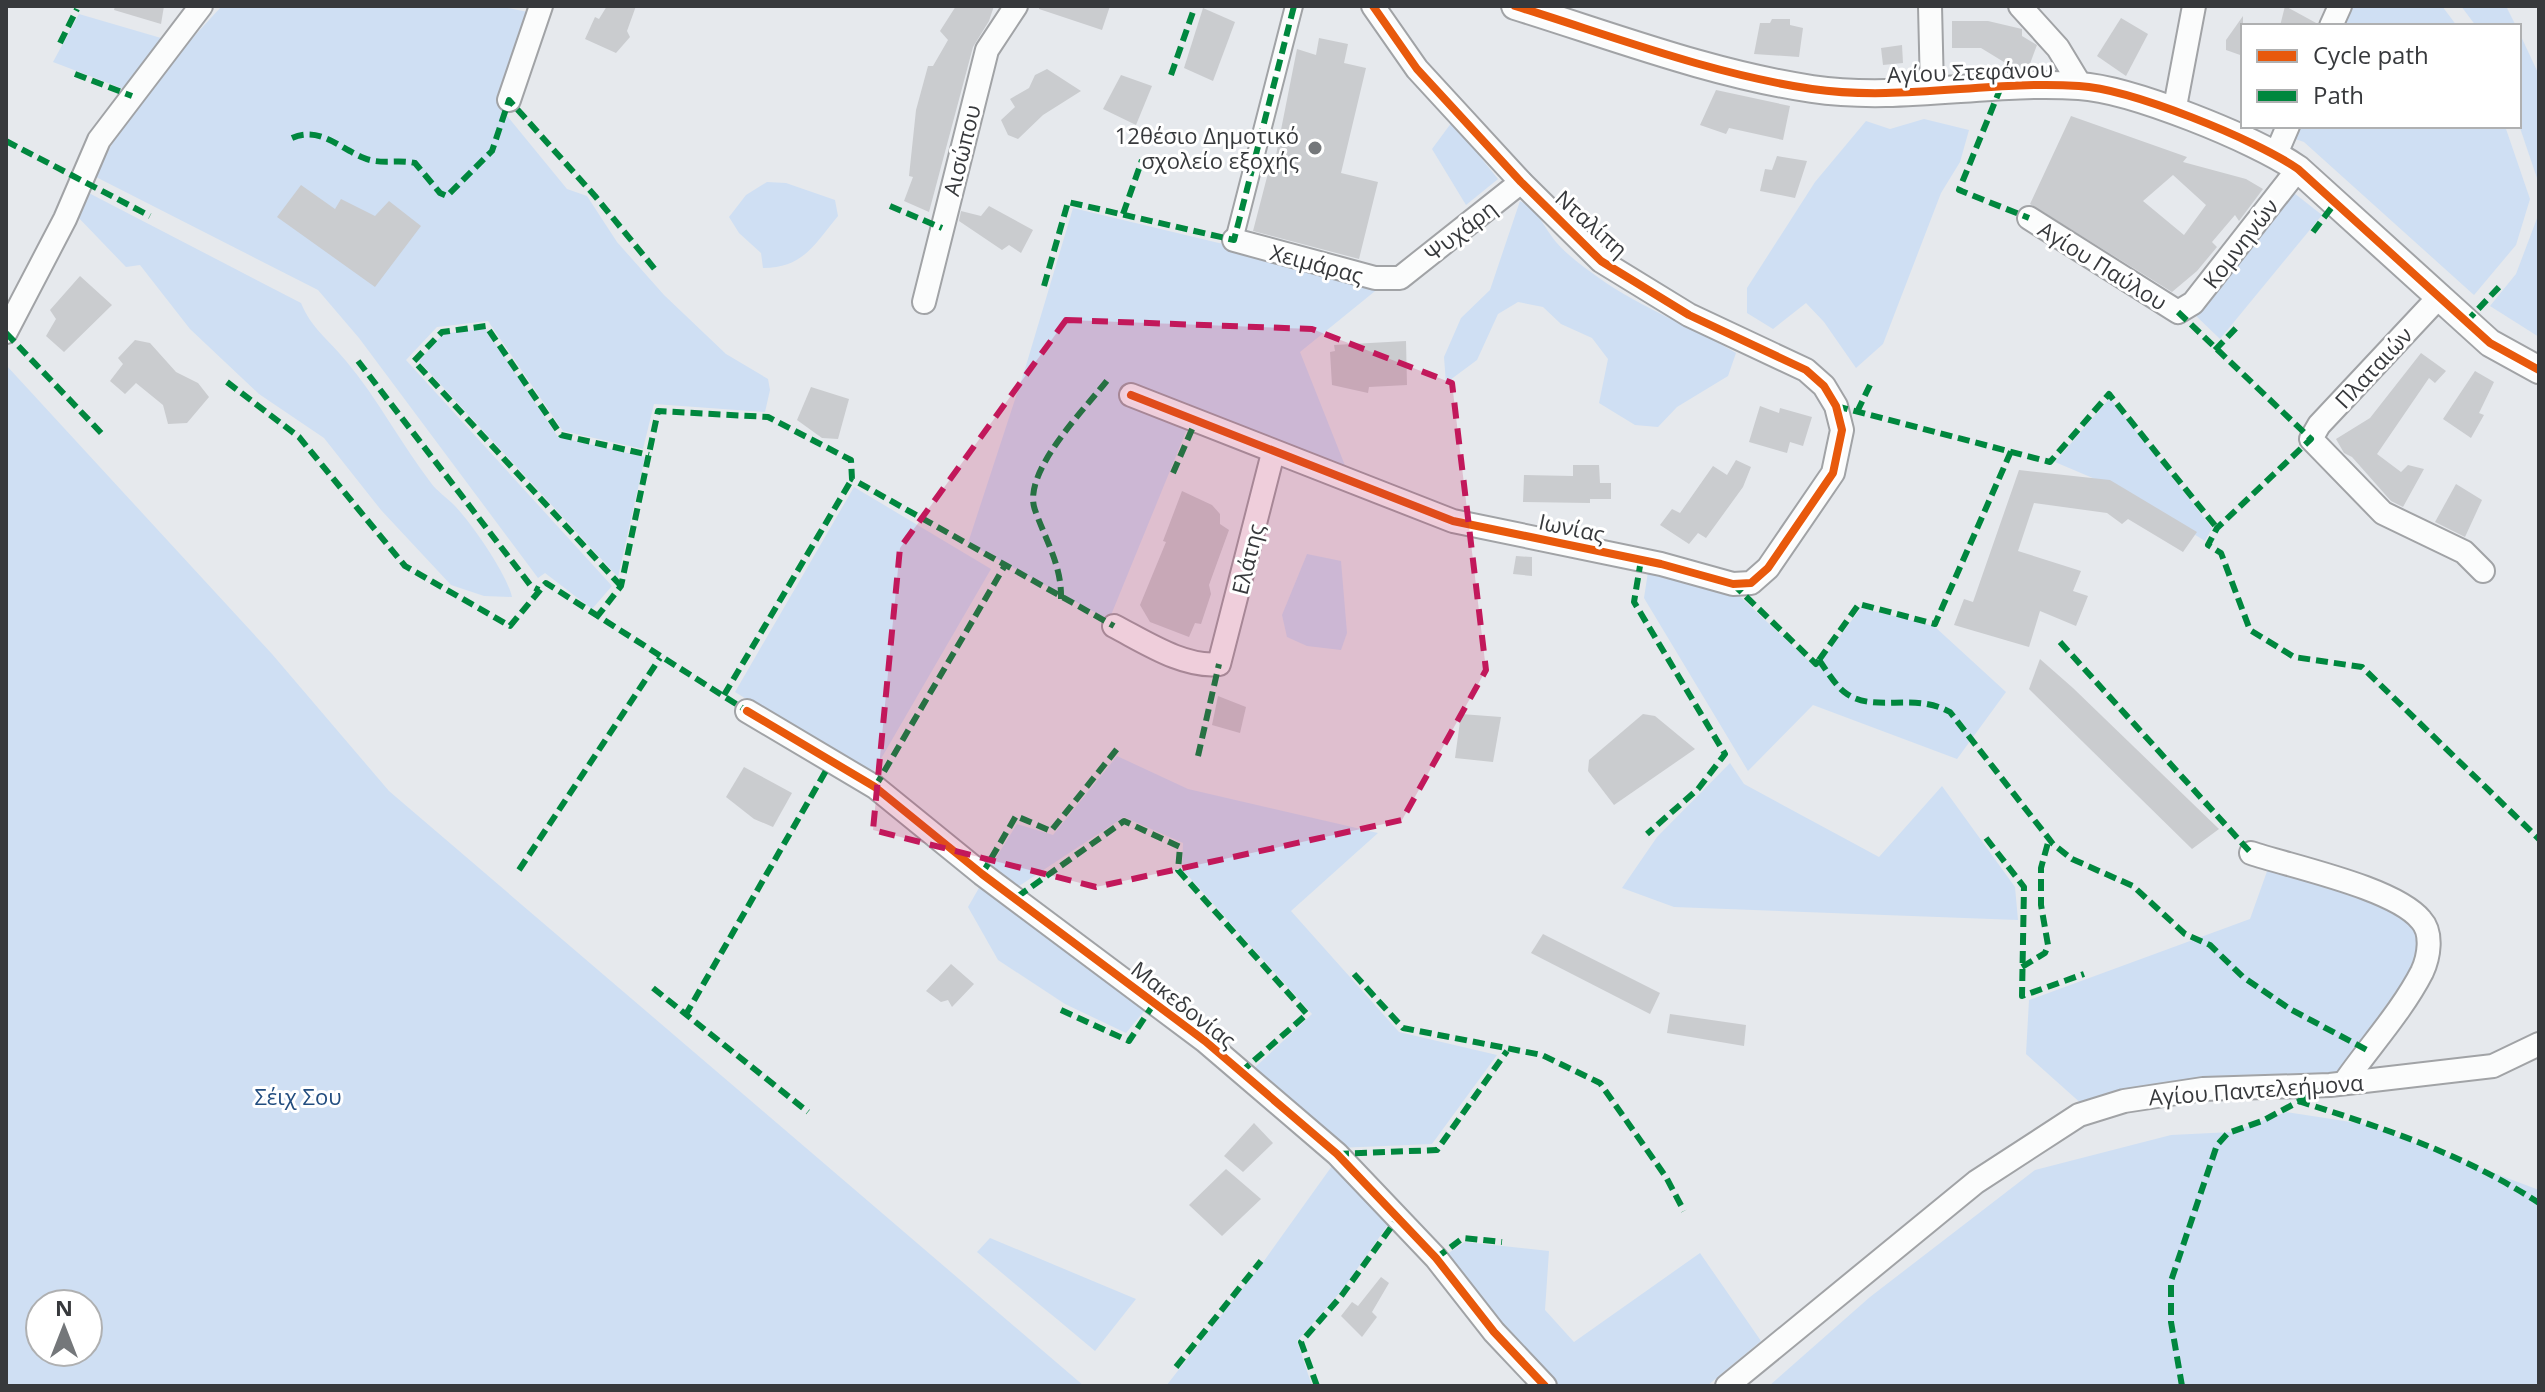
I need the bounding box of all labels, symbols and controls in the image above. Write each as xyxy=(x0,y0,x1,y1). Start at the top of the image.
legend xyxy=(2241,24,2521,128)
text: Cycle path xyxy=(2313,38,2429,71)
street label: Αγίου Στεφάνου xyxy=(1886,53,2054,89)
text: Path xyxy=(2313,78,2364,111)
street label: Αισώπου xyxy=(935,101,987,199)
place label: 12θέσιο Δημοτικό σχολείο εξοχής xyxy=(1115,120,1299,175)
marker: 12θέσιο Δημοτικό σχολείο εξοχής xyxy=(1306,139,1324,157)
street label: Νταλίπη xyxy=(1549,183,1635,263)
street label: Κομνηνών xyxy=(2195,192,2285,294)
street label: Ψυχάρη xyxy=(1418,193,1502,267)
street label: Αγίου Παύλου xyxy=(2033,214,2173,316)
street label: Χειμάρας xyxy=(1267,236,1367,290)
street label: Πλαταιών xyxy=(2327,320,2419,414)
street label: Ιωνίας xyxy=(1536,505,1608,549)
street label: Ελάτης xyxy=(1224,520,1270,598)
street label: Μακεδονίας xyxy=(1125,954,1243,1055)
street label: Αγίου Παντελεήμονα xyxy=(2148,1066,2365,1111)
park label: Σέιχ Σου xyxy=(254,1081,342,1111)
north arrow xyxy=(24,1288,104,1368)
text: N xyxy=(55,1292,73,1322)

